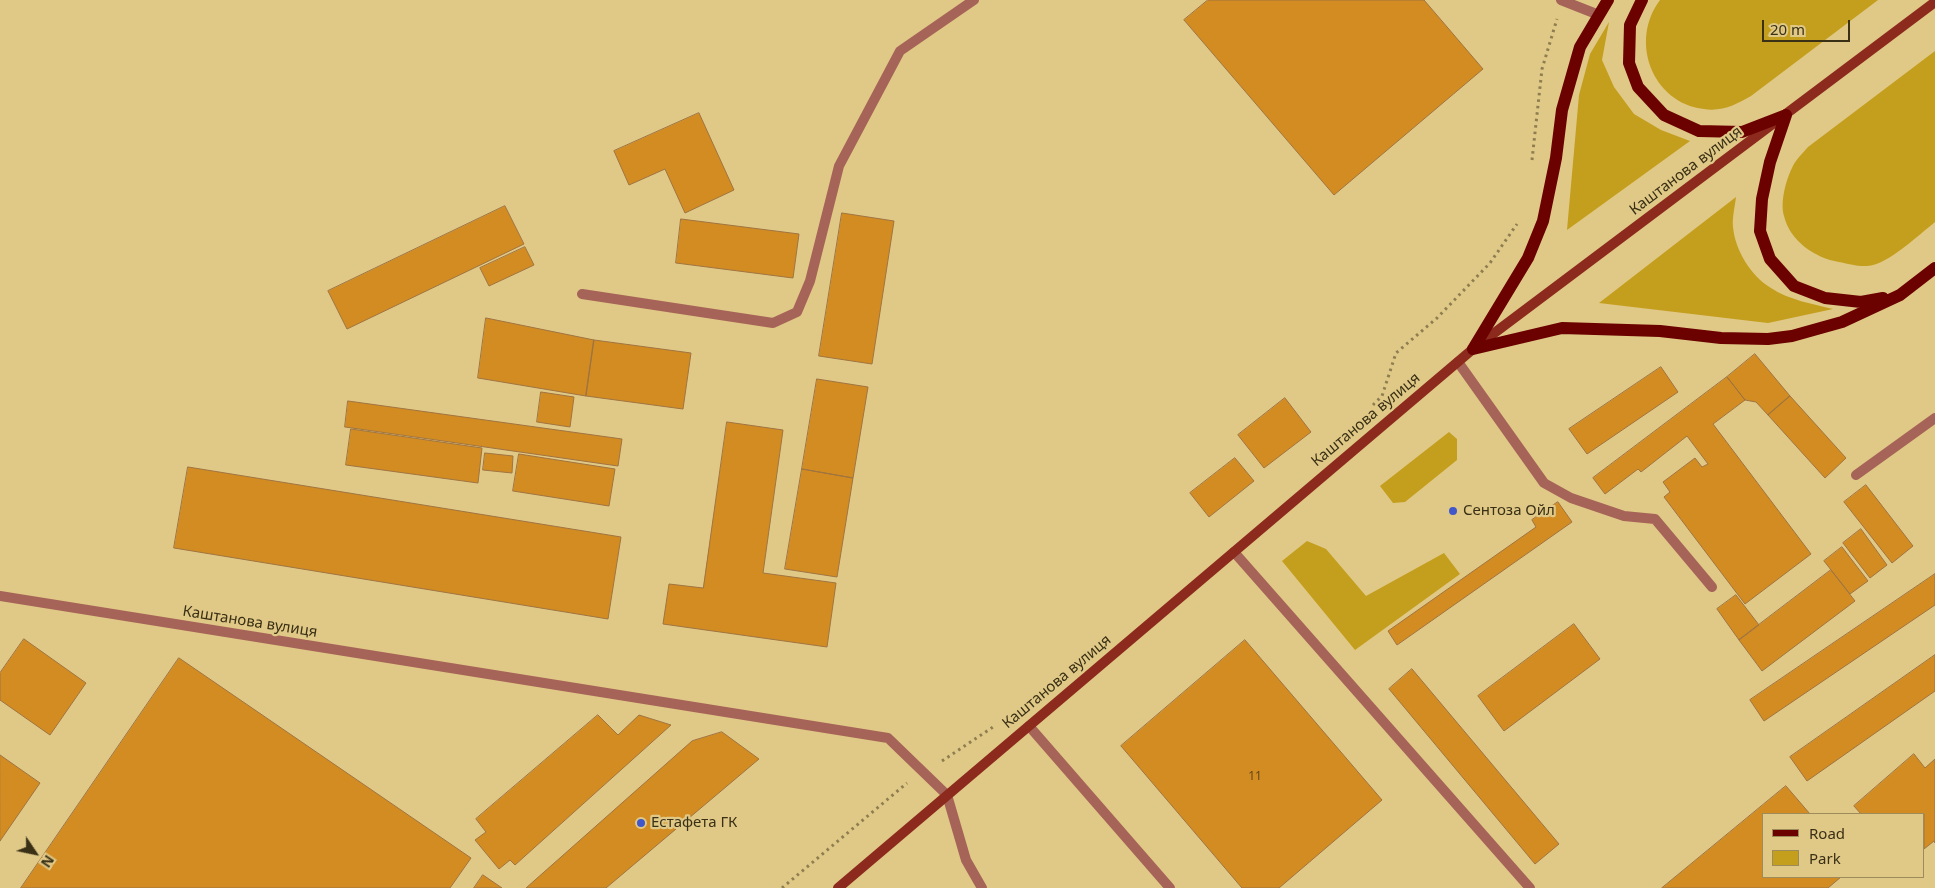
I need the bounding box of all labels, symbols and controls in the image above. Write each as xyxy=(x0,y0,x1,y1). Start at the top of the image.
scale bar xyxy=(1765,10,1852,42)
text: 20 m xyxy=(1770,19,1805,39)
street label: Каштанова вулиця xyxy=(1626,123,1746,219)
street label: Каштанова вулиця xyxy=(1308,369,1424,471)
place label: Сентоза Ойл xyxy=(1463,502,1555,520)
marker: Сентоза Ойл xyxy=(1447,505,1459,517)
street label: Каштанова вулиця xyxy=(181,602,319,642)
street label: Каштанова вулиця xyxy=(999,631,1115,733)
house number: 11 xyxy=(1248,770,1262,784)
legend xyxy=(1762,813,1925,878)
place label: Естафета ГК xyxy=(651,814,737,832)
marker: Естафета ГК xyxy=(635,817,647,829)
text: Road xyxy=(1809,823,1845,843)
north arrow xyxy=(10,828,60,878)
text: Park xyxy=(1809,848,1841,868)
text: N xyxy=(37,852,59,872)

